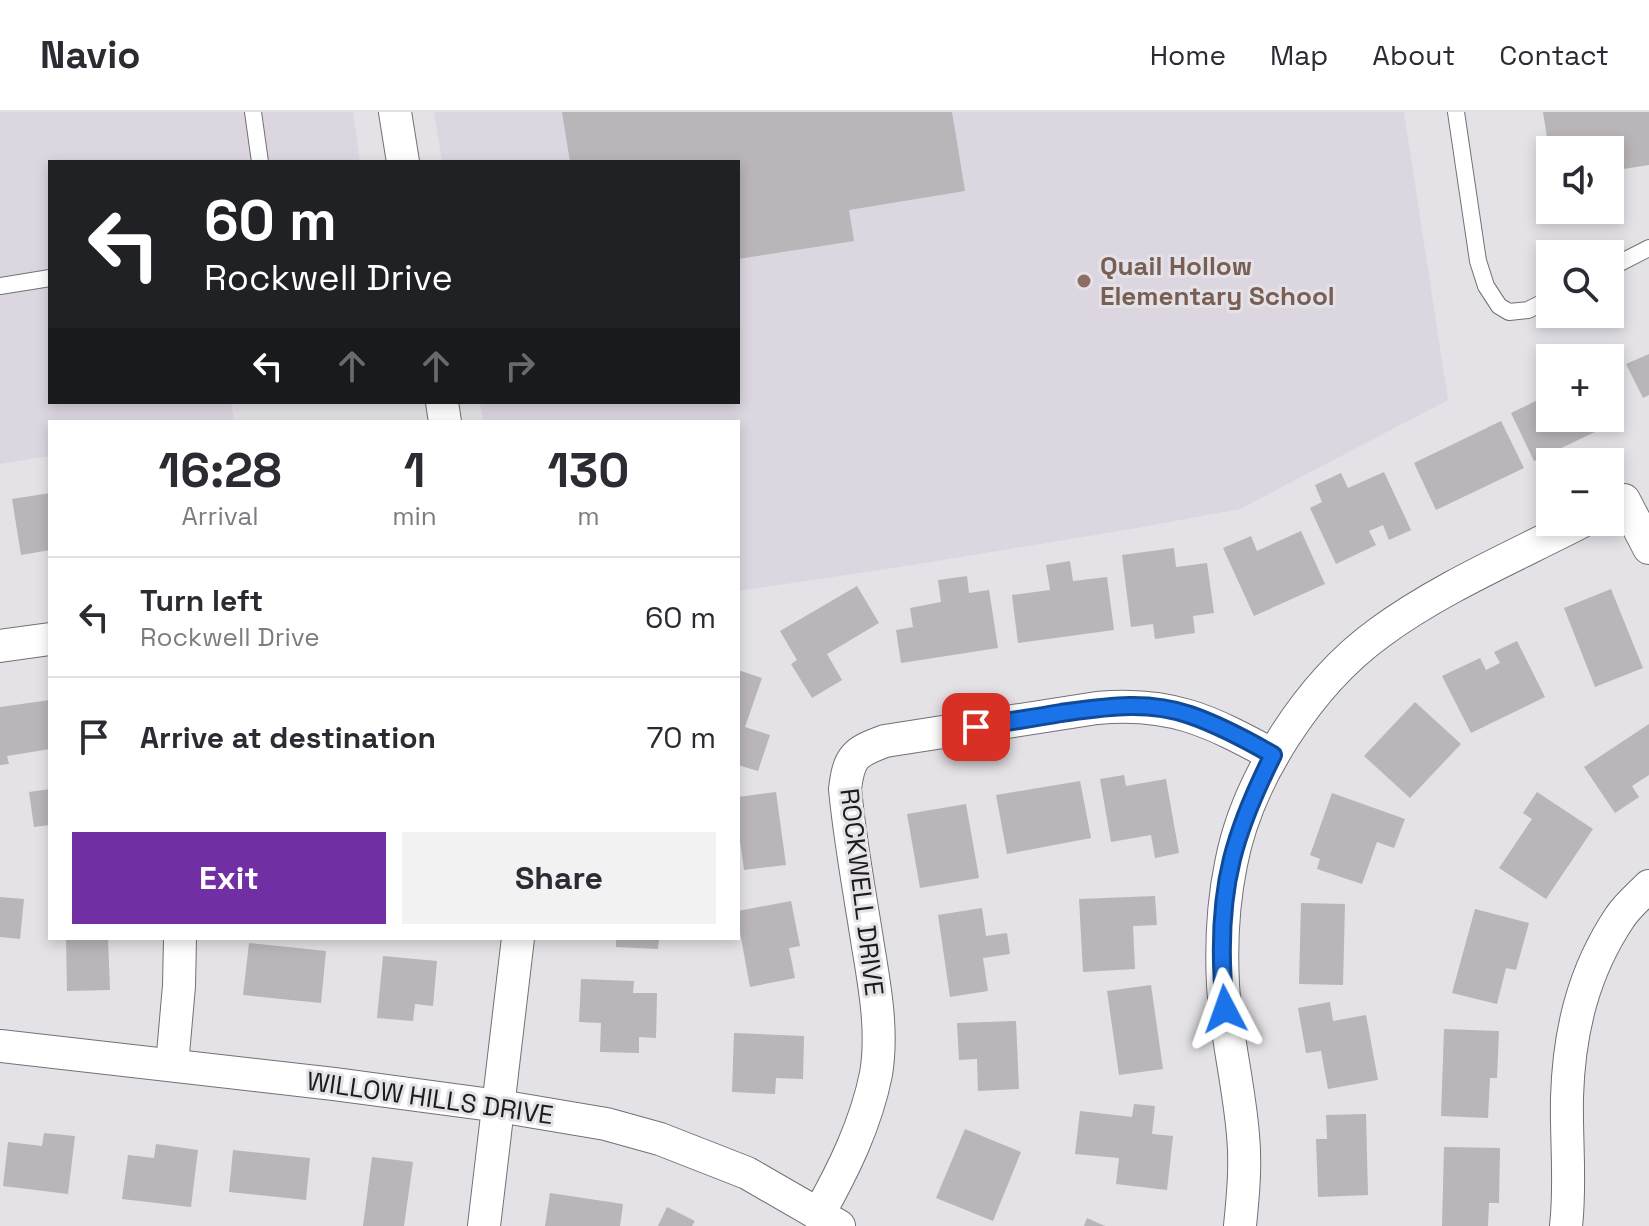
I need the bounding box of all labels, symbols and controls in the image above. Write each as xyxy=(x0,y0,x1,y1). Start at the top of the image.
text: Navio xyxy=(40,31,141,79)
text: Home xyxy=(1150,37,1226,73)
text: Map xyxy=(1270,37,1328,73)
text: About xyxy=(1372,37,1455,73)
text: Contact xyxy=(1499,37,1609,73)
map controls xyxy=(1536,136,1624,536)
button: sound xyxy=(1536,136,1624,224)
text: 60 m xyxy=(204,185,337,256)
icon: left xyxy=(72,192,176,296)
button: search xyxy=(1536,240,1624,328)
place label: Quail Hollow Elementary School xyxy=(1100,249,1335,313)
text: Rockwell Drive xyxy=(204,255,453,301)
marker: Quail Hollow Elementary School xyxy=(1075,272,1093,290)
icon: left xyxy=(246,344,290,388)
icon: ahead xyxy=(330,344,374,388)
icon: ahead xyxy=(414,344,458,388)
icon: right xyxy=(498,344,542,388)
button: + xyxy=(1536,344,1624,432)
text: 16:28 xyxy=(159,440,282,501)
text: 1 xyxy=(404,440,425,501)
text: 130 xyxy=(547,440,629,501)
button: − xyxy=(1536,448,1624,536)
text: Arrival xyxy=(181,499,259,533)
text: min xyxy=(392,499,437,533)
text: m xyxy=(577,499,600,533)
text: Turn left xyxy=(140,581,263,620)
icon: left xyxy=(72,595,116,639)
text: 60 m xyxy=(645,598,716,637)
text: Rockwell Drive xyxy=(140,620,320,654)
pin xyxy=(942,693,1010,761)
icon: arrive xyxy=(954,705,998,749)
icon: arrive xyxy=(72,715,116,759)
text: Arrive at destination xyxy=(140,718,436,757)
text: 70 m xyxy=(647,718,716,757)
street label: ROCKWELL DRIVE xyxy=(832,786,892,998)
button: Exit xyxy=(72,832,386,924)
button: Share xyxy=(402,832,716,924)
position arrow xyxy=(1183,967,1267,1051)
street label: WILLOW HILLS DRIVE xyxy=(305,1064,555,1132)

